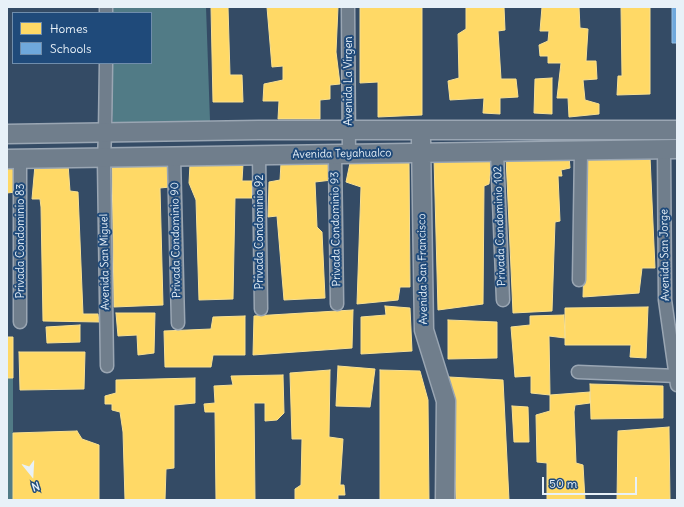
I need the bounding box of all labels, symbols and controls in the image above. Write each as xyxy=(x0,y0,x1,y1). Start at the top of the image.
legend xyxy=(12,12,152,64)
text: Homes xyxy=(50,21,88,36)
street label: Avenida La Virgen xyxy=(342,36,356,126)
text: Schools xyxy=(50,41,91,56)
street label: Avenida Teyahualco xyxy=(292,147,392,161)
street label: Privada Condominio 102 xyxy=(491,166,509,286)
street label: Privada Condominio 93 xyxy=(328,171,344,287)
street label: Privada Condominio 92 xyxy=(253,175,267,289)
street label: Privada Condominio 90 xyxy=(168,182,184,298)
street label: Privada Condominio 83 xyxy=(14,183,28,299)
street label: Avenida San Jorge xyxy=(658,209,672,301)
street label: Avenida San Francisco xyxy=(415,213,431,325)
street label: Avenida San Miguel xyxy=(98,214,112,310)
north arrow xyxy=(12,455,52,495)
scale bar xyxy=(544,469,639,495)
text: 50 m xyxy=(549,476,577,491)
text: N xyxy=(30,479,41,494)

